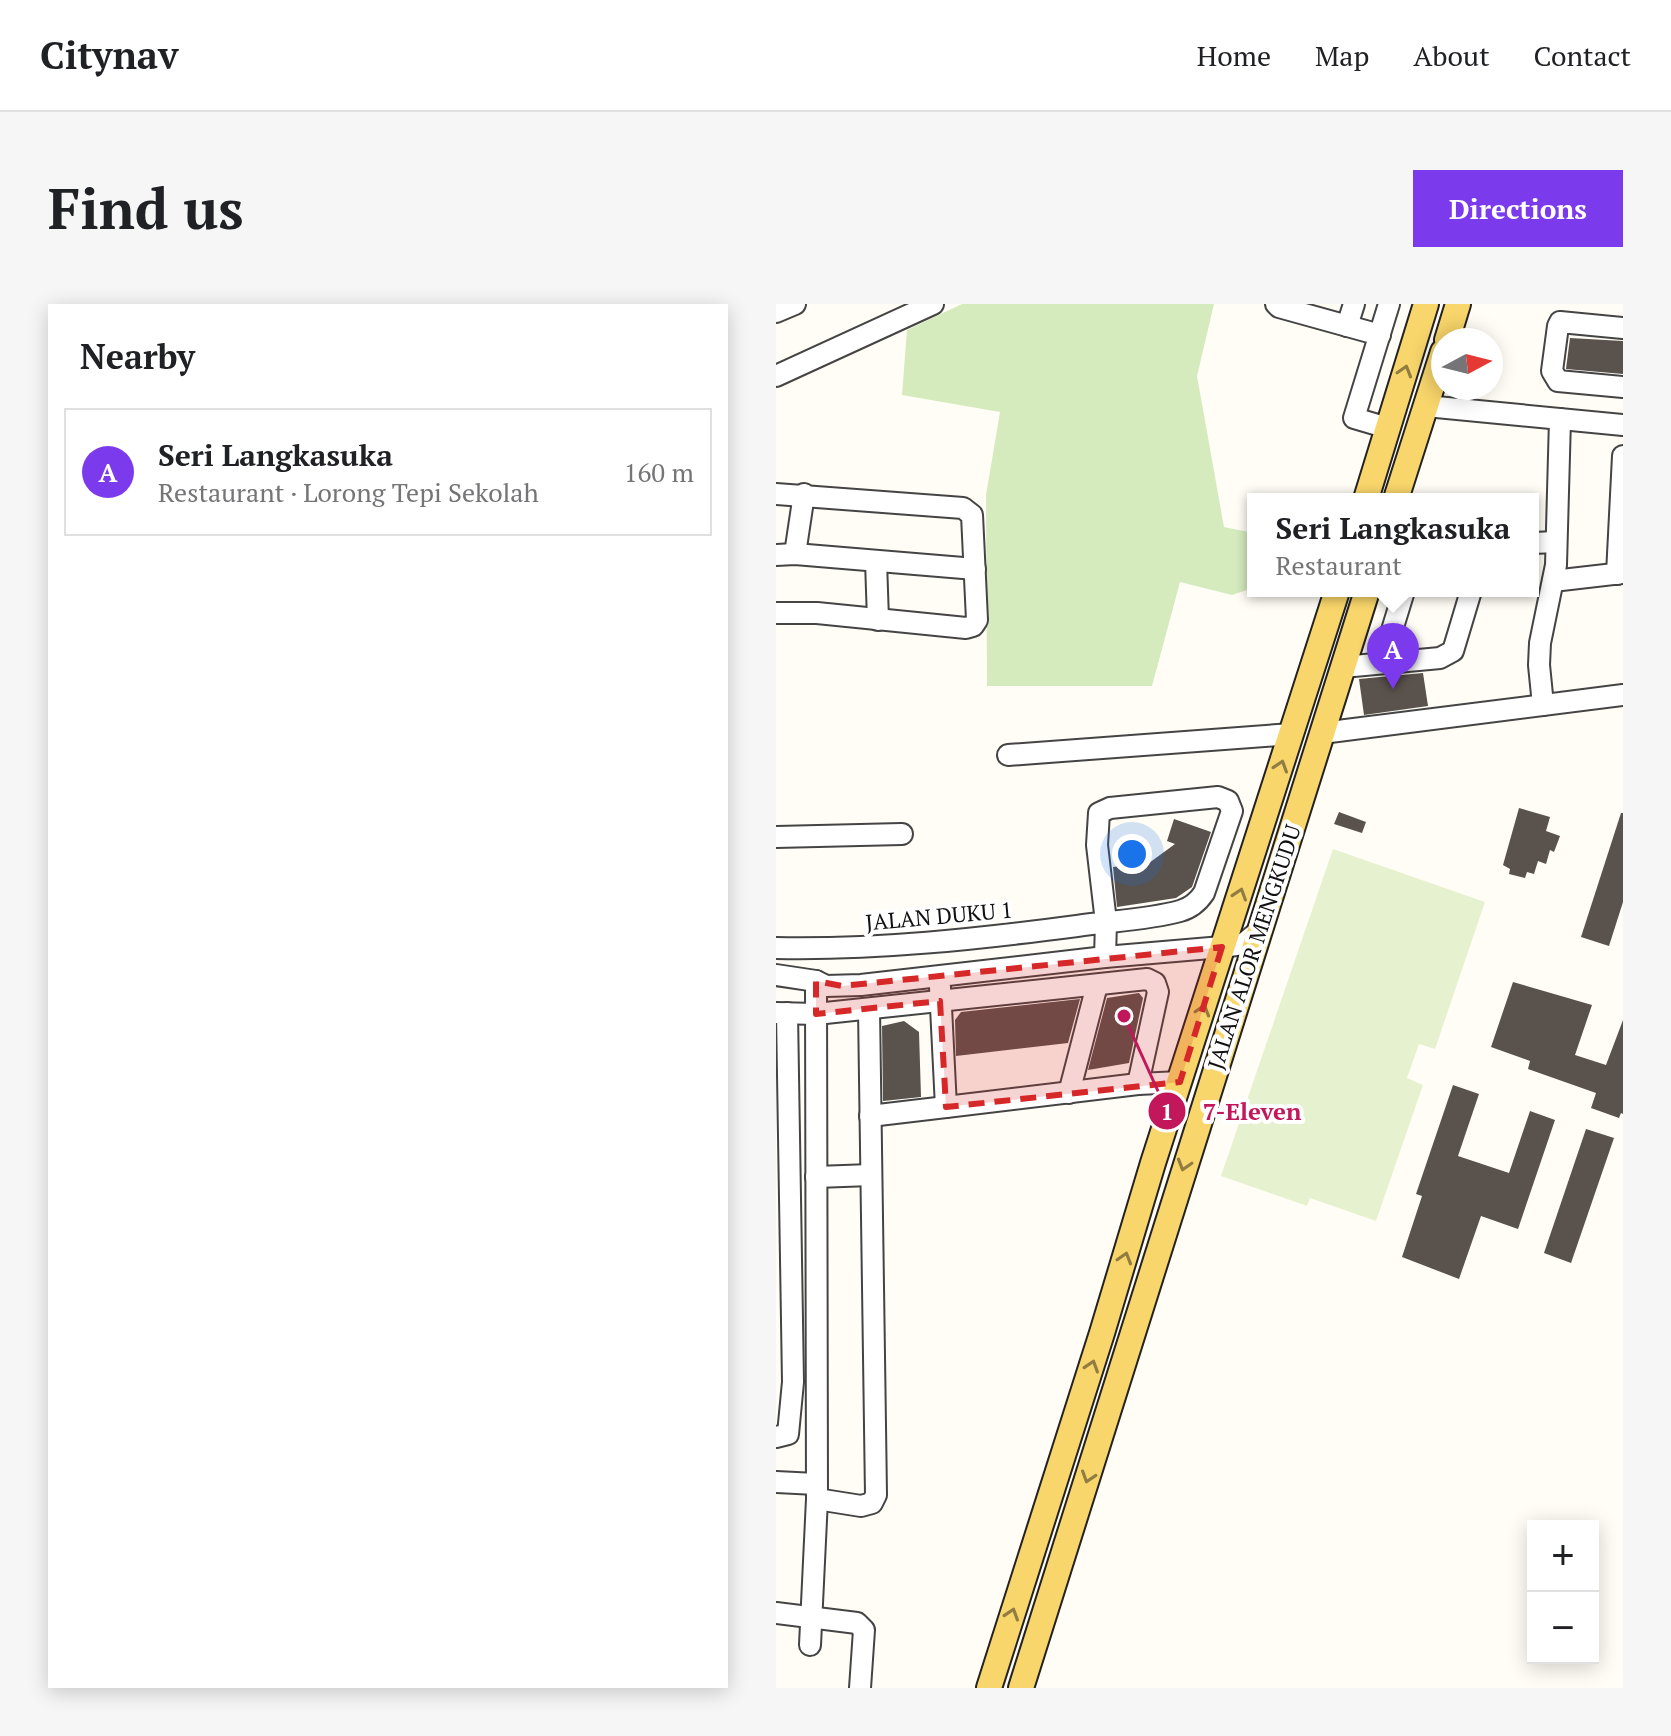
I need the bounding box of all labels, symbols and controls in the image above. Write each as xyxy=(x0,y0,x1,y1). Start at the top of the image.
text: Citynav xyxy=(40,30,179,80)
text: Home xyxy=(1197,37,1271,74)
text: Map xyxy=(1315,37,1369,74)
text: About xyxy=(1413,37,1490,74)
text: Contact xyxy=(1534,37,1631,74)
button: Directions xyxy=(1413,170,1623,247)
text: Find us xyxy=(48,171,244,245)
north arrow xyxy=(1431,328,1503,400)
text: Nearby xyxy=(80,334,195,379)
one-way arrow xyxy=(1396,365,1412,379)
text: Seri Langkasuka xyxy=(158,435,393,475)
text: A xyxy=(99,455,117,489)
text: 160 m xyxy=(624,455,694,489)
text: Restaurant · Lorong Tepi Sekolah xyxy=(158,475,539,509)
popup xyxy=(1247,493,1539,597)
text: Seri Langkasuka xyxy=(1276,508,1510,548)
text: Restaurant xyxy=(1276,548,1402,582)
pin: A xyxy=(1367,623,1419,689)
one-way arrow xyxy=(1272,760,1288,774)
street label: JALAN ALOR MENGKUDU xyxy=(1200,821,1307,1073)
your location xyxy=(1112,834,1152,874)
one-way arrow xyxy=(1230,888,1246,902)
street label: JALAN DUKU 1 xyxy=(864,895,1014,936)
one-way arrow xyxy=(1194,1003,1210,1017)
callout: 7-Eleven xyxy=(1147,1087,1317,1135)
text: 1 xyxy=(1160,1095,1174,1127)
text: 7-Eleven xyxy=(1203,1095,1302,1127)
one-way arrow xyxy=(1177,1158,1193,1171)
one-way arrow xyxy=(1116,1251,1132,1265)
one-way arrow xyxy=(1082,1360,1098,1374)
one-way arrow xyxy=(1082,1470,1098,1484)
map controls xyxy=(1527,1520,1599,1664)
button: + xyxy=(1527,1520,1599,1592)
button: − xyxy=(1527,1592,1599,1664)
one-way arrow xyxy=(1003,1607,1019,1621)

